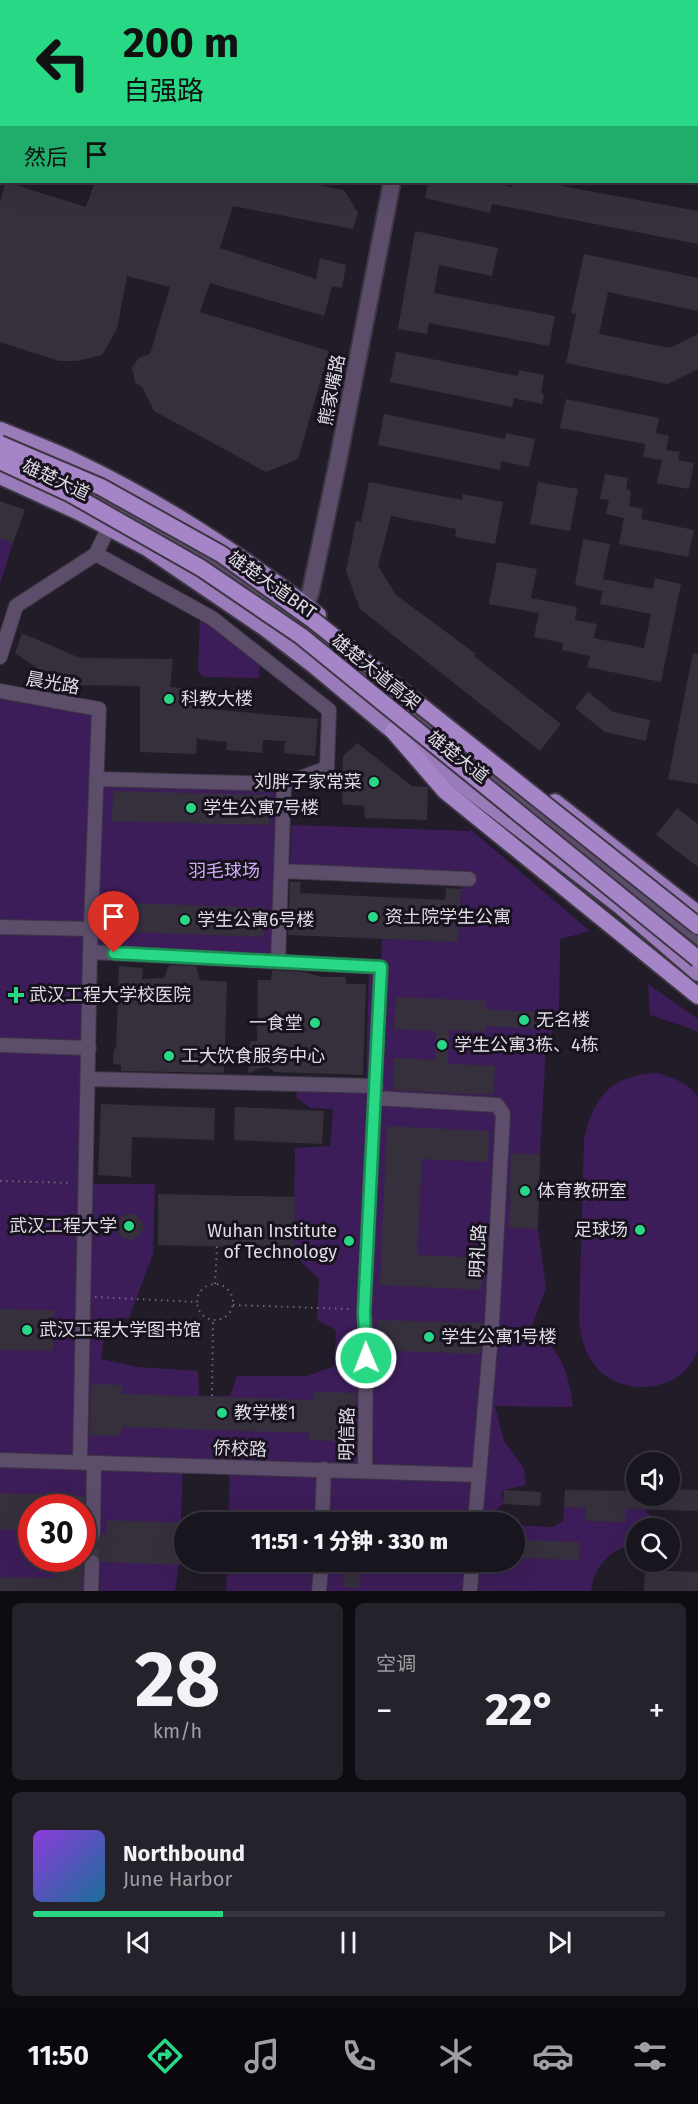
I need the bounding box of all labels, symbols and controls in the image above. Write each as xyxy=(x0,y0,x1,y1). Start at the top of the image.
text: 200 m xyxy=(123,18,239,68)
icon: left xyxy=(24,24,102,102)
text: 自强路 xyxy=(123,75,204,107)
icon: arrive xyxy=(80,138,113,171)
text: 然后 xyxy=(24,144,68,171)
street label: 熊家嘴路 xyxy=(314,353,350,427)
street label: 雄楚大道 xyxy=(19,455,93,505)
street label: 雄楚大道BRT xyxy=(224,547,321,624)
street label: 雄楚大道高架 xyxy=(327,629,425,715)
street label: 晨光路 xyxy=(25,667,81,699)
place label: 科教大楼 xyxy=(181,688,253,710)
marker: 科教大楼 xyxy=(162,692,176,706)
street label: 雄楚大道 xyxy=(423,726,493,788)
place label: 刘胖子家常菜 xyxy=(254,771,362,793)
marker: 刘胖子家常菜 xyxy=(367,775,381,789)
place label: 学生公寓7号楼 xyxy=(203,797,319,819)
marker: 学生公寓7号楼 xyxy=(184,801,198,815)
park label: 羽毛球场 xyxy=(188,860,260,882)
pin xyxy=(88,891,139,953)
icon: arrive xyxy=(97,900,130,933)
place label: 资土院学生公寓 xyxy=(385,906,511,928)
place label: 学生公寓6号楼 xyxy=(197,909,315,931)
marker: 资土院学生公寓 xyxy=(366,910,380,924)
marker: 学生公寓6号楼 xyxy=(178,913,192,927)
place label: 武汉工程大学校医院 xyxy=(29,984,191,1006)
marker: 武汉工程大学校医院 xyxy=(7,986,25,1004)
place label: 无名楼 xyxy=(536,1009,590,1031)
place label: 一食堂 xyxy=(249,1012,303,1034)
marker: 无名楼 xyxy=(517,1013,531,1027)
marker: 一食堂 xyxy=(308,1016,322,1030)
place label: 学生公寓3栋、4栋 xyxy=(454,1034,599,1056)
marker: 学生公寓3栋、4栋 xyxy=(435,1038,449,1052)
place label: 工大饮食服务中心 xyxy=(181,1045,325,1067)
marker: 工大饮食服务中心 xyxy=(162,1049,176,1063)
place label: 体育教研室 xyxy=(537,1180,627,1202)
marker: 体育教研室 xyxy=(518,1184,532,1198)
place label: 武汉工程大学 xyxy=(9,1215,117,1237)
marker: 武汉工程大学 xyxy=(122,1219,136,1233)
place label: 足球场 xyxy=(574,1219,628,1241)
place label: Wuhan Institute of Technology xyxy=(207,1220,337,1263)
street label: 明礼路 xyxy=(466,1223,490,1279)
marker: 足球场 xyxy=(633,1223,647,1237)
marker: Wuhan Institute of Technology xyxy=(342,1234,356,1248)
place label: 武汉工程大学图书馆 xyxy=(39,1319,201,1341)
marker: 武汉工程大学图书馆 xyxy=(20,1323,34,1337)
position arrow xyxy=(334,1326,398,1390)
place label: 学生公寓1号楼 xyxy=(441,1326,557,1348)
marker: 学生公寓1号楼 xyxy=(422,1330,436,1344)
place label: 教学楼1 xyxy=(234,1402,296,1424)
marker: 教学楼1 xyxy=(215,1406,229,1420)
street label: 明信路 xyxy=(336,1407,358,1461)
street label: 侨校路 xyxy=(213,1437,267,1461)
map controls xyxy=(626,1452,680,1572)
button: sound xyxy=(626,1452,680,1506)
speed limit sign: 30 xyxy=(18,1494,96,1572)
button: search xyxy=(626,1518,680,1572)
text: 11:51 · 1 分钟 · 330 m xyxy=(251,1528,448,1555)
text: 28 xyxy=(135,1633,220,1727)
text: 空调 xyxy=(376,1652,416,1676)
text: 22° xyxy=(485,1683,556,1737)
text: − xyxy=(376,1691,393,1731)
text: + xyxy=(649,1691,665,1731)
text: km/h xyxy=(153,1719,202,1743)
text: Northbound xyxy=(123,1840,245,1867)
text: June Harbor xyxy=(123,1867,232,1891)
icon: previous xyxy=(122,1926,155,1959)
icon: pause xyxy=(332,1926,365,1959)
icon: next xyxy=(543,1926,576,1959)
icon: directions xyxy=(144,2035,186,2077)
icon: music xyxy=(241,2035,283,2077)
icon: phone xyxy=(338,2035,380,2077)
icon: climate xyxy=(435,2035,477,2077)
icon: car xyxy=(532,2035,574,2077)
icon: filters xyxy=(629,2035,671,2077)
text: 11:50 xyxy=(27,2040,89,2072)

